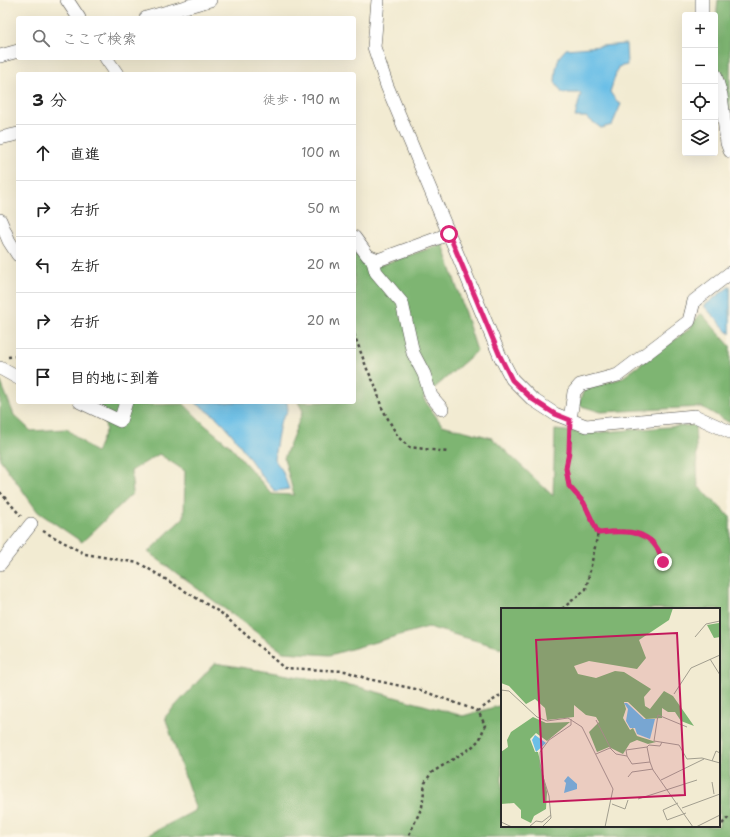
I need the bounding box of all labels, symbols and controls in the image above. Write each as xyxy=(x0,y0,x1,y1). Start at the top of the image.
map controls xyxy=(682,12,718,156)
button: + xyxy=(682,12,718,48)
search box xyxy=(16,16,356,60)
icon: search xyxy=(30,27,52,49)
text: ここで検索 xyxy=(62,29,137,49)
button: − xyxy=(682,48,718,84)
button: locate xyxy=(682,84,718,120)
text: 3 分 xyxy=(32,89,67,111)
text: 徒歩 · 190 m xyxy=(263,91,340,108)
button: layers xyxy=(682,120,718,156)
icon: ahead xyxy=(32,142,54,164)
text: 直進 xyxy=(70,144,100,164)
text: 100 m xyxy=(301,144,340,161)
icon: right xyxy=(32,198,54,220)
text: 右折 xyxy=(70,200,100,220)
text: 50 m xyxy=(307,200,340,217)
route start xyxy=(440,225,458,243)
icon: left xyxy=(32,254,54,276)
text: 左折 xyxy=(70,256,100,276)
text: 20 m xyxy=(307,256,340,273)
icon: right xyxy=(32,310,54,332)
text: 右折 xyxy=(70,312,100,332)
text: 20 m xyxy=(307,312,340,329)
icon: arrive xyxy=(32,366,54,388)
text: 目的地に到着 xyxy=(70,368,160,388)
route end xyxy=(654,553,672,571)
inset map xyxy=(501,608,720,827)

